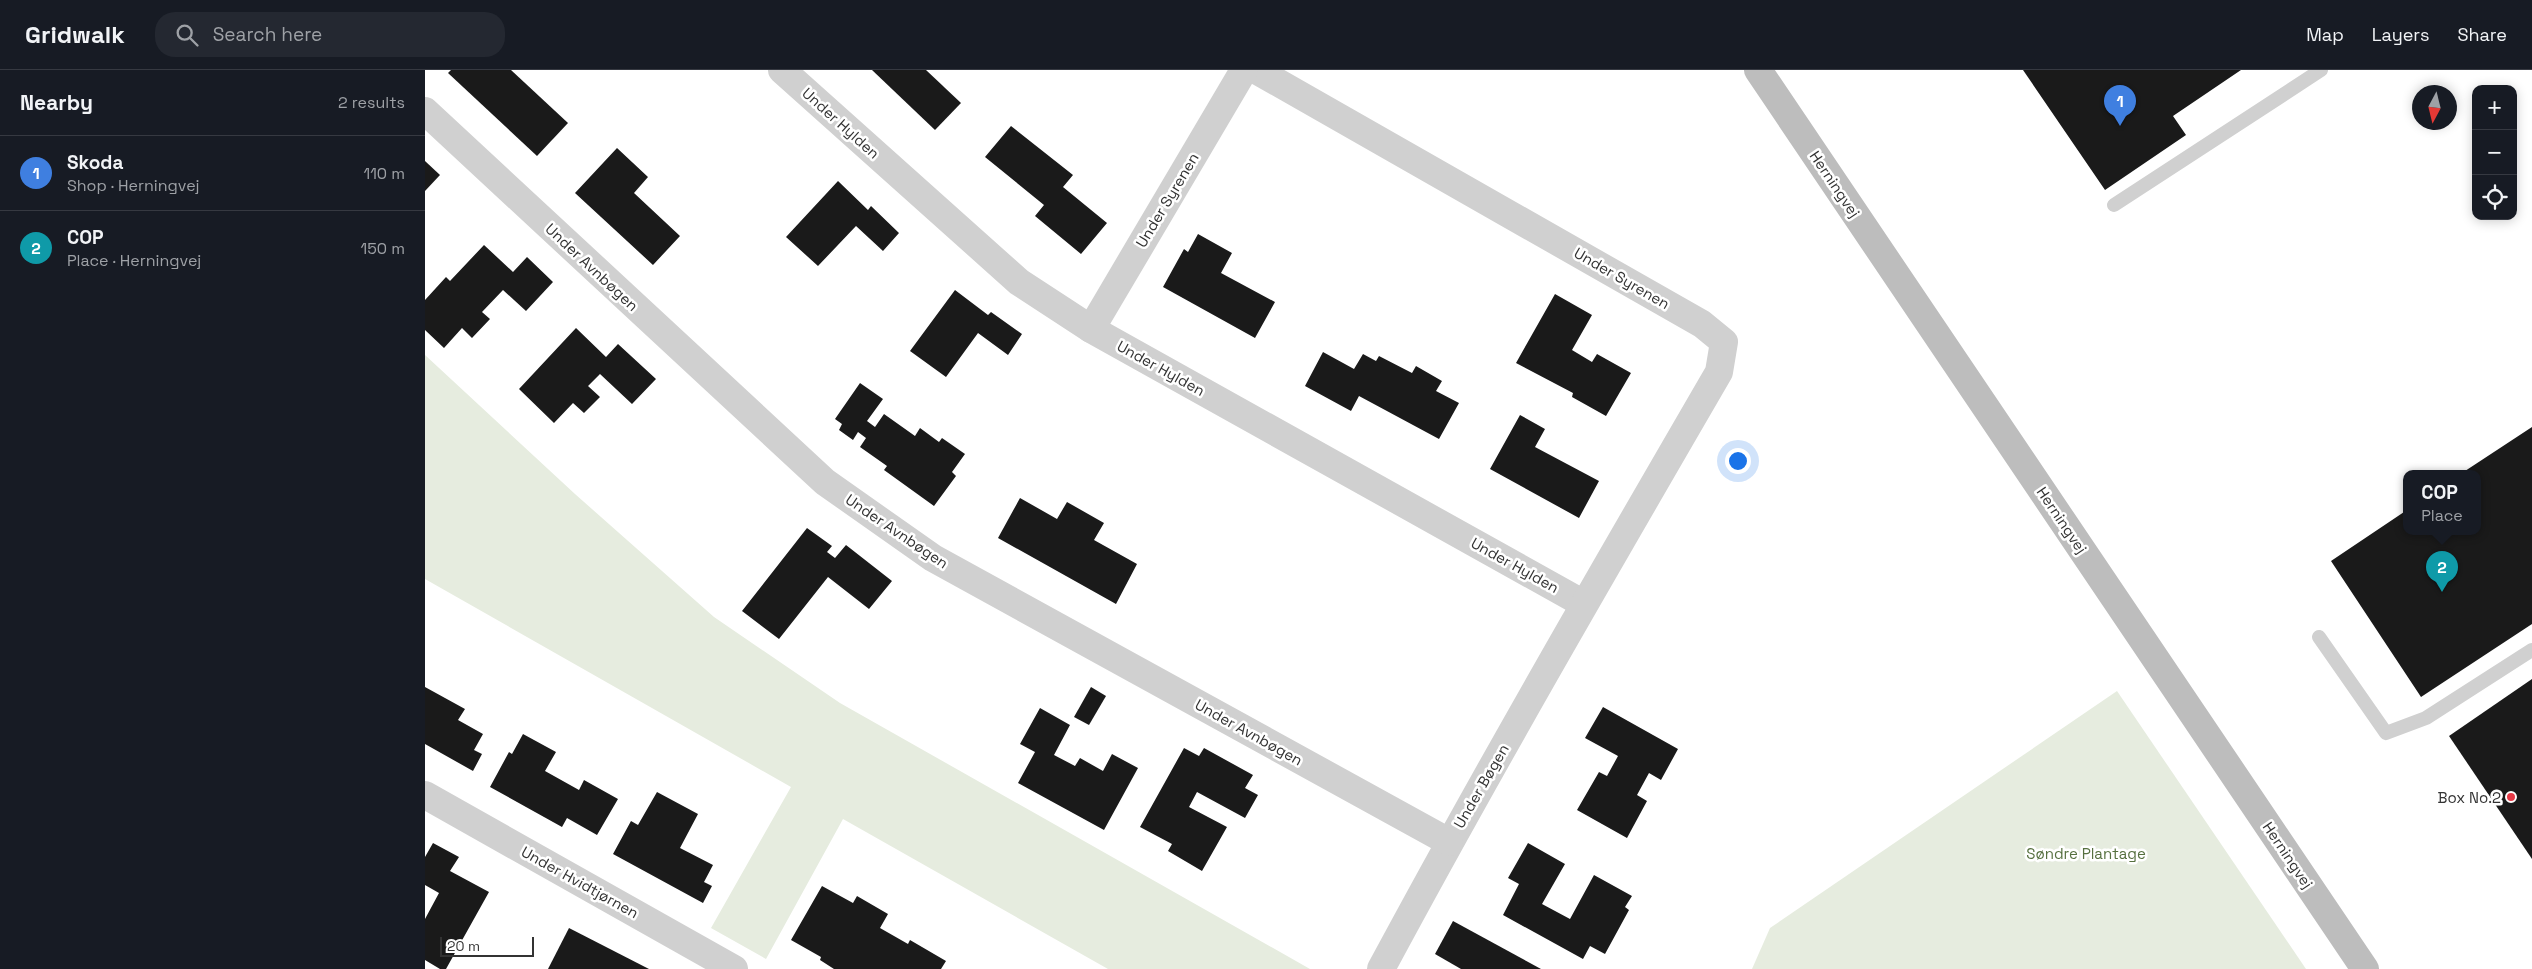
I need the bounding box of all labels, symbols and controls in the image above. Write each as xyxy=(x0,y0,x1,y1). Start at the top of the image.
search box xyxy=(155,12,505,57)
text: Gridwalk xyxy=(25,19,125,50)
icon: search xyxy=(173,21,201,49)
text: Search here xyxy=(213,22,322,47)
text: Map xyxy=(2306,23,2344,46)
text: Layers xyxy=(2372,23,2429,46)
text: Share xyxy=(2457,23,2507,46)
street label: Under Hylden xyxy=(798,83,884,163)
pin: 1 xyxy=(2104,85,2136,126)
north arrow xyxy=(2412,85,2457,130)
map controls xyxy=(2472,85,2517,220)
button: + xyxy=(2472,85,2517,130)
text: Nearby xyxy=(20,89,93,116)
text: 2 results xyxy=(338,92,405,113)
button: − xyxy=(2472,130,2517,175)
street label: Herningvej xyxy=(1806,147,1864,221)
street label: Under Syrenen xyxy=(1131,149,1203,251)
text: Skoda xyxy=(67,150,123,175)
text: 1 xyxy=(32,163,40,184)
text: 110 m xyxy=(363,163,405,184)
text: Shop · Herningvej xyxy=(67,175,200,196)
button: locate xyxy=(2472,175,2517,220)
street label: Under Avnbøgen xyxy=(542,219,642,315)
text: COP xyxy=(67,225,104,250)
text: 2 xyxy=(31,238,41,259)
text: 150 m xyxy=(361,238,405,259)
street label: Under Syrenen xyxy=(1571,243,1673,313)
text: Place · Herningvej xyxy=(67,250,201,271)
street label: Under Hylden xyxy=(1114,336,1208,400)
your location xyxy=(1725,448,1751,474)
popup xyxy=(2403,470,2481,535)
text: COP xyxy=(2421,480,2458,505)
street label: Herningvej xyxy=(2033,483,2091,557)
street label: Under Avnbøgen xyxy=(842,490,952,572)
text: Place xyxy=(2421,505,2463,526)
street label: Under Hylden xyxy=(1468,533,1562,597)
pin: 2 xyxy=(2426,551,2458,592)
street label: Under Avnbøgen xyxy=(1192,695,1306,769)
street label: Under Bøgen xyxy=(1449,740,1513,832)
place label: Box No.2 xyxy=(2438,788,2501,807)
marker: Box No.2 xyxy=(2505,791,2517,803)
street label: Herningvej xyxy=(2259,818,2317,892)
street label: Under Hvidtjørnen xyxy=(518,842,642,922)
park label: Søndre Plantage xyxy=(2026,844,2146,863)
scale bar xyxy=(440,934,534,957)
text: 20 m xyxy=(447,937,480,955)

